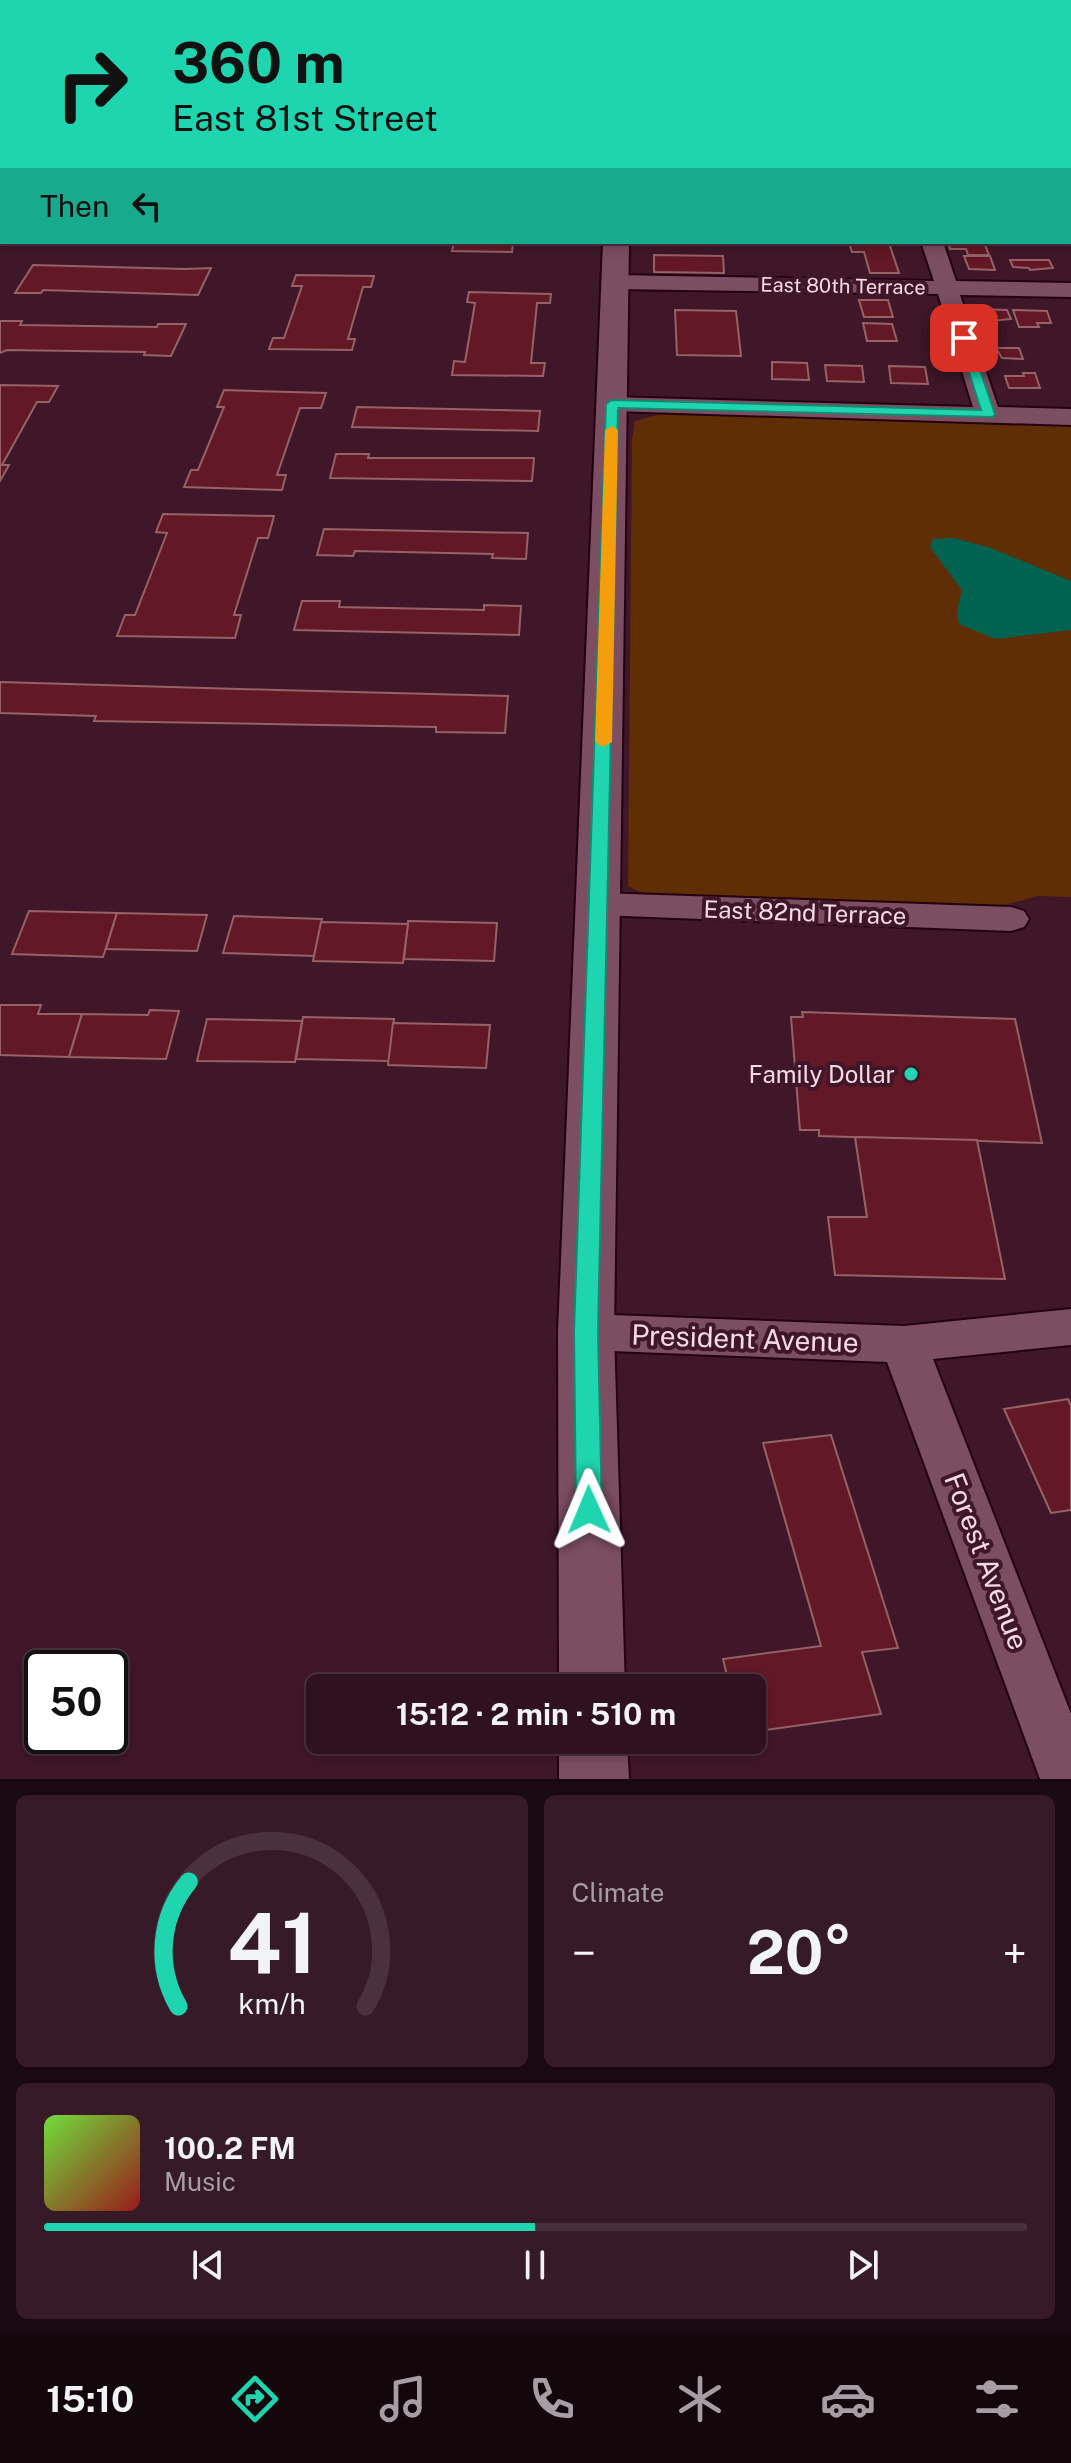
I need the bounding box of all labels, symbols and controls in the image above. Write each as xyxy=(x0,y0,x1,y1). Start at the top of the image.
text: 360 m xyxy=(172,30,345,96)
icon: right xyxy=(40,32,144,136)
text: East 81st Street xyxy=(172,97,438,139)
icon: left xyxy=(125,184,169,228)
text: Then xyxy=(40,188,109,224)
street label: East 80th Terrace xyxy=(760,273,926,299)
pin xyxy=(930,304,998,372)
icon: arrive xyxy=(942,316,986,360)
street label: East 82nd Terrace xyxy=(703,894,907,930)
place label: Family Dollar xyxy=(749,1060,895,1088)
marker: Family Dollar xyxy=(902,1065,920,1083)
street label: President Avenue xyxy=(631,1318,859,1358)
position arrow xyxy=(547,1468,631,1552)
street label: Forest Avenue xyxy=(938,1468,1036,1654)
speed limit sign: 50 xyxy=(24,1650,128,1754)
text: 15:12 · 2 min · 510 m xyxy=(396,1696,676,1732)
text: Climate xyxy=(572,1877,665,1908)
text: 41 xyxy=(227,1894,317,1992)
text: 20° xyxy=(747,1917,852,1988)
text: − xyxy=(572,1927,596,1979)
text: + xyxy=(1003,1927,1027,1979)
text: km/h xyxy=(238,1987,305,2020)
text: 100.2 FM xyxy=(164,2130,296,2166)
text: Music xyxy=(164,2166,236,2197)
icon: previous xyxy=(186,2243,230,2287)
icon: pause xyxy=(513,2243,557,2287)
icon: next xyxy=(841,2243,885,2287)
icon: directions xyxy=(227,2371,283,2427)
icon: music xyxy=(375,2371,431,2427)
icon: phone xyxy=(524,2371,580,2427)
icon: climate xyxy=(672,2371,728,2427)
icon: car xyxy=(820,2371,876,2427)
icon: filters xyxy=(969,2371,1025,2427)
text: 15:10 xyxy=(46,2378,134,2420)

